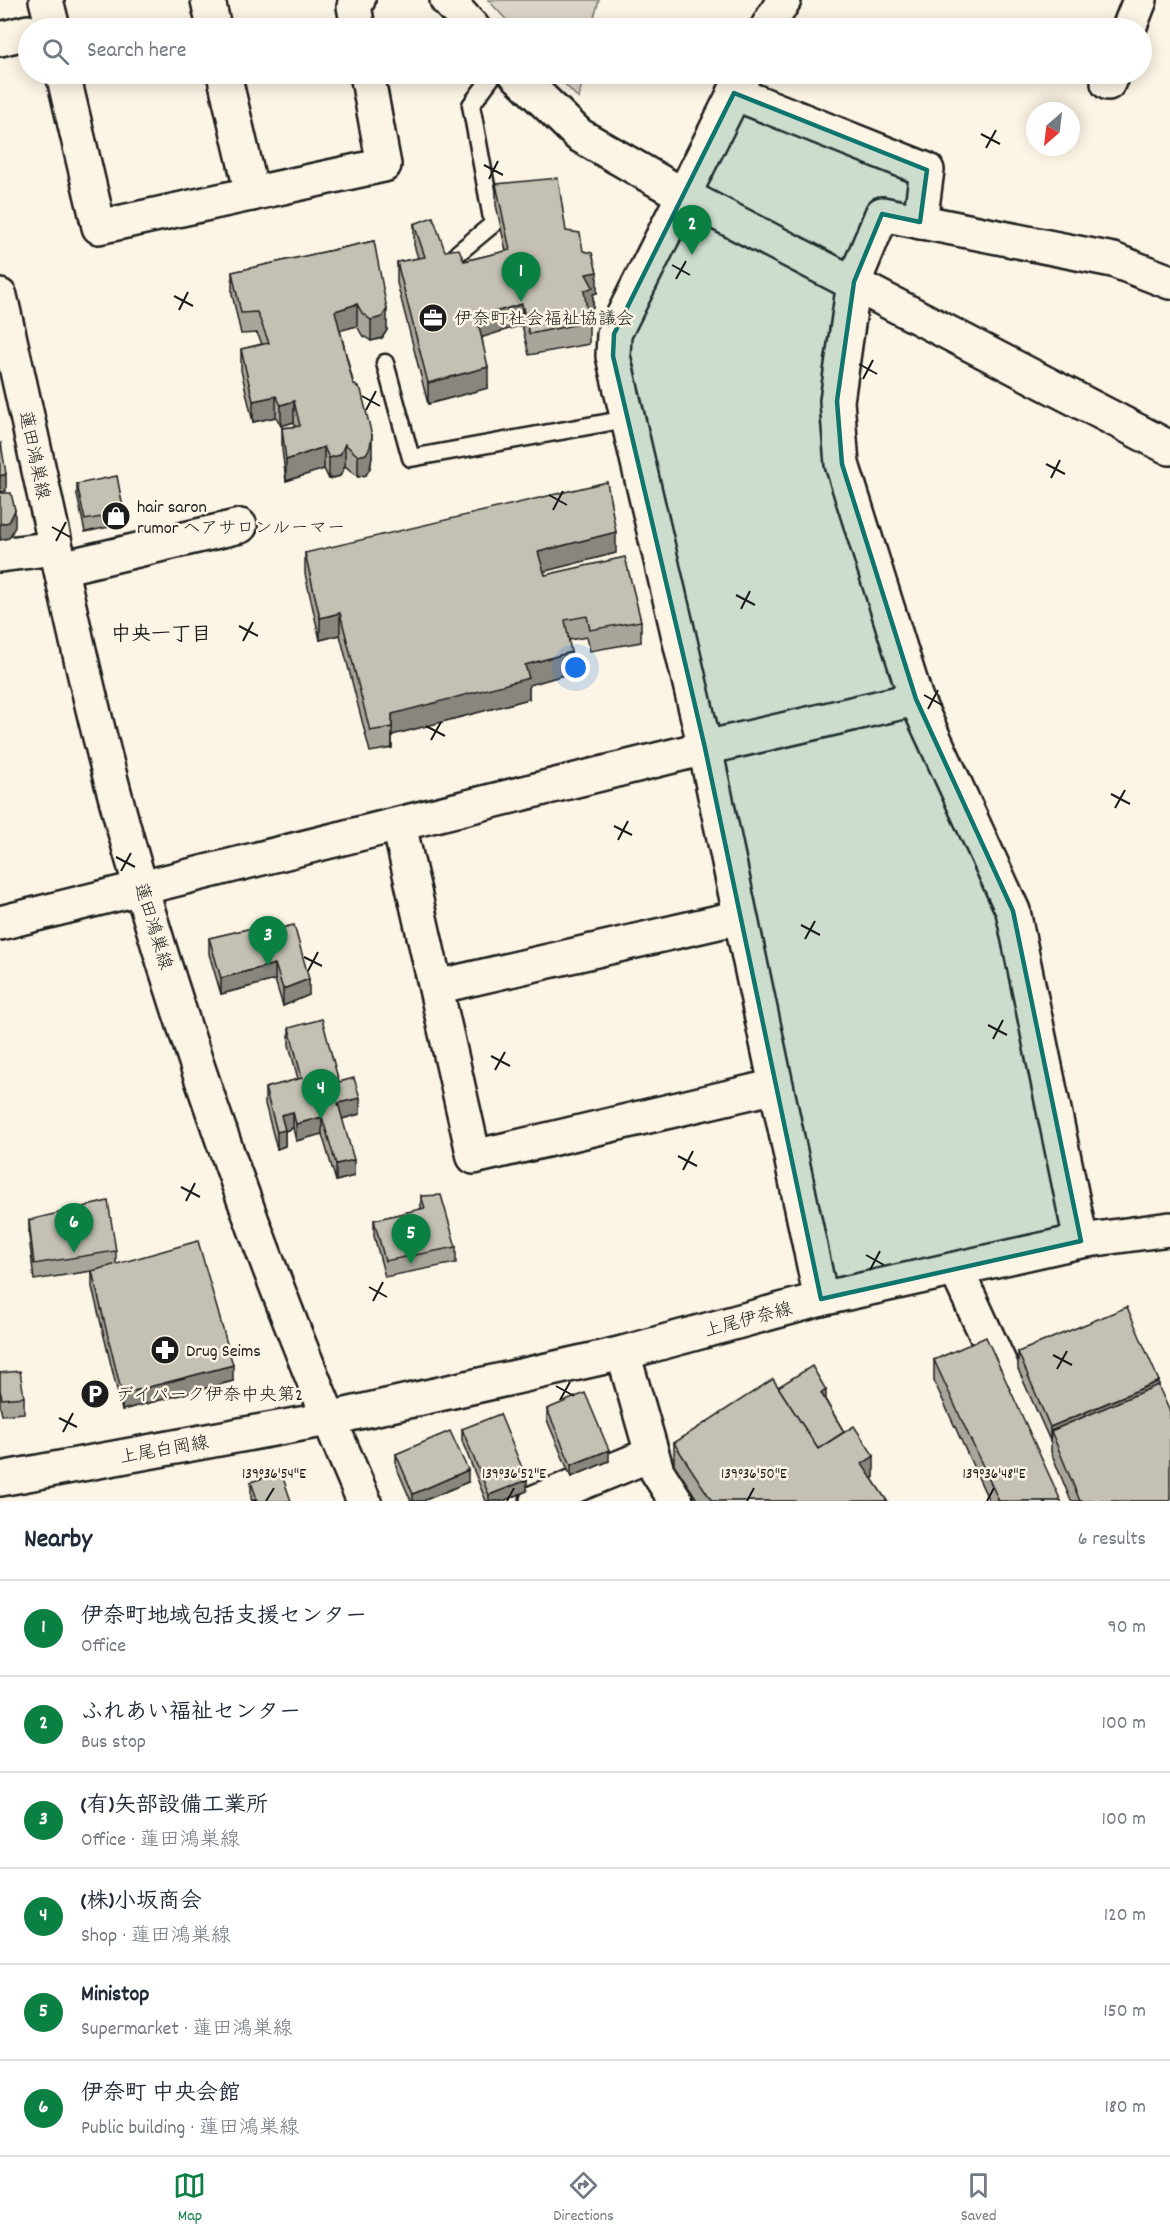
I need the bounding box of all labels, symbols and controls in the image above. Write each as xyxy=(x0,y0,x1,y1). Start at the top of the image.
search box xyxy=(18,18,1152,84)
icon: search xyxy=(39,35,72,68)
text: Search here xyxy=(87,36,186,67)
north arrow xyxy=(1026,102,1080,156)
pin: 2 xyxy=(672,206,712,255)
pin: 1 xyxy=(502,252,540,302)
office icon: 伊奈町社会福祉協議会 xyxy=(417,302,449,334)
place label: 伊奈町社会福祉協議会 xyxy=(454,308,634,333)
street label: 蓮田鴻巣線 xyxy=(11,409,54,502)
place label: hair saron rumor ヘアサロンルーマー xyxy=(137,496,345,542)
shop icon: hair saron rumor ヘアサロンルーマー xyxy=(100,500,132,532)
district label: 中央一丁目 xyxy=(111,622,211,650)
your location xyxy=(561,653,590,682)
street label: 蓮田鴻巣線 xyxy=(126,880,177,973)
pin: 3 xyxy=(248,916,288,966)
pin: 4 xyxy=(302,1070,340,1119)
pin: 6 xyxy=(54,1204,94,1253)
pin: 5 xyxy=(392,1214,430,1264)
street label: 上尾伊奈線 xyxy=(702,1298,795,1345)
pharmacy icon: Drug Seims xyxy=(149,1334,181,1366)
place label: Drug Seims xyxy=(186,1340,261,1365)
parking icon: デイパーク伊奈中央第2 xyxy=(79,1378,111,1410)
place label: デイパーク伊奈中央第2 xyxy=(116,1384,303,1409)
street label: 上尾白岡線 xyxy=(118,1431,211,1472)
text: 139°36'54"E xyxy=(242,1464,306,1486)
text: 139°36'52"E xyxy=(482,1464,546,1486)
text: 139°36'50"E xyxy=(721,1464,787,1486)
text: 139°36'48"E xyxy=(963,1464,1026,1486)
text: Nearby xyxy=(24,1522,92,1559)
text: 6 results xyxy=(1078,1526,1146,1554)
text: 伊奈町地域包括支援センター xyxy=(81,1602,367,1633)
text: 1 xyxy=(41,1614,46,1642)
text: 90 m xyxy=(1108,1614,1146,1642)
text: Office xyxy=(81,1633,126,1661)
text: ふれあい福祉センター xyxy=(81,1698,301,1729)
text: 2 xyxy=(39,1710,48,1738)
text: 100 m xyxy=(1102,1710,1146,1738)
text: Bus stop xyxy=(81,1729,146,1757)
text: (有)矢部設備工業所 xyxy=(81,1791,268,1822)
text: 3 xyxy=(39,1806,48,1834)
text: 100 m xyxy=(1102,1806,1146,1834)
text: Office · 蓮田鴻巣線 xyxy=(81,1827,240,1855)
text: (株)小坂商会 xyxy=(81,1887,202,1918)
text: 4 xyxy=(39,1902,48,1930)
text: 120 m xyxy=(1104,1902,1146,1930)
text: Shop · 蓮田鴻巣線 xyxy=(81,1923,231,1951)
text: Ministop xyxy=(81,1980,149,2011)
text: 5 xyxy=(39,1998,48,2026)
text: 150 m xyxy=(1103,1998,1146,2026)
text: Supermarket · 蓮田鴻巣線 xyxy=(81,2016,293,2044)
text: 伊奈町 中央会館 xyxy=(81,2079,240,2110)
text: 6 xyxy=(39,2094,48,2122)
text: 180 m xyxy=(1104,2094,1146,2122)
text: Public building · 蓮田鴻巣線 xyxy=(81,2115,299,2143)
tab: Map xyxy=(173,2169,206,2228)
tab: Directions xyxy=(553,2169,614,2228)
tab: Saved xyxy=(961,2169,997,2228)

